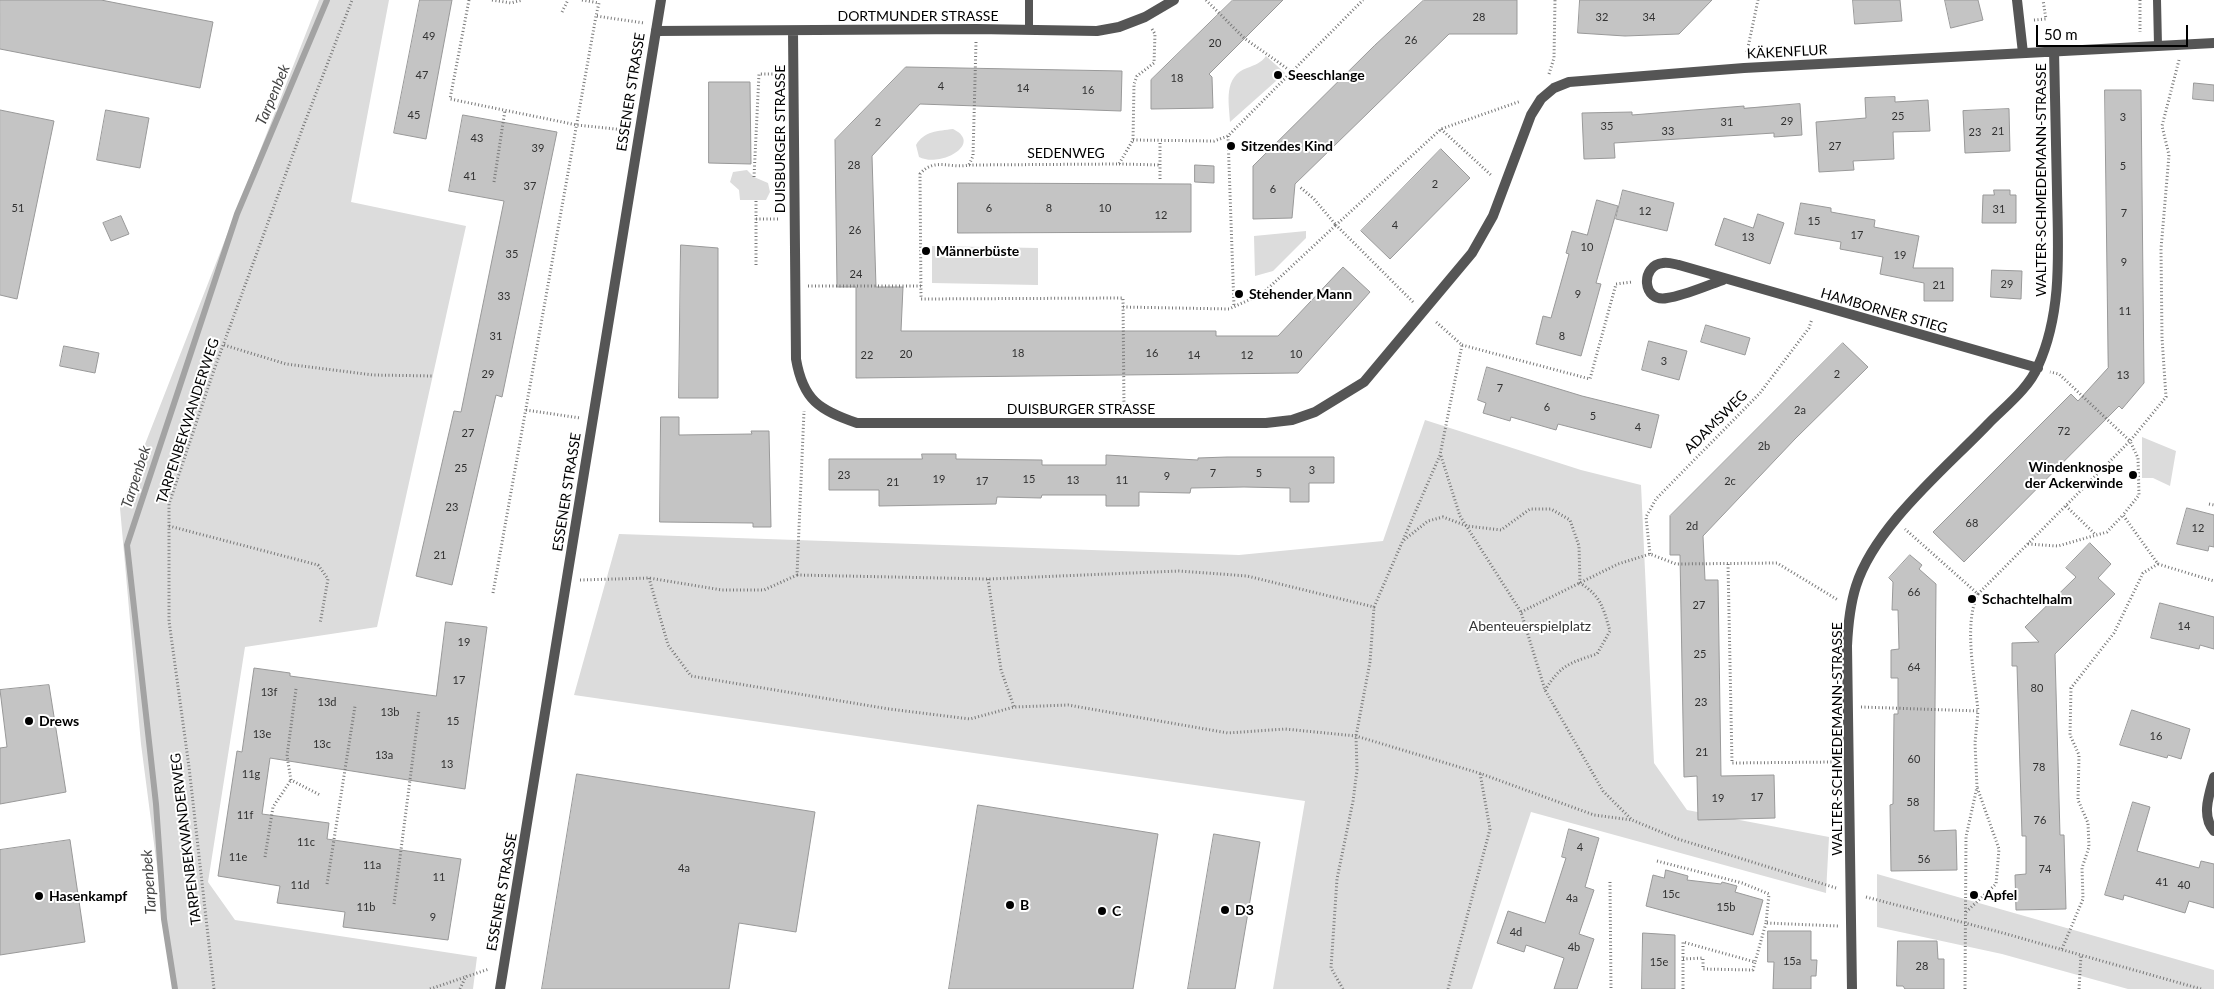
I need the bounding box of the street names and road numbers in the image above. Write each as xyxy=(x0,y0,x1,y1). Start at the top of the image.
street label: DORTMUNDER STRASSE xyxy=(837,8,999,24)
street label: ESSENER STRASSE xyxy=(613,31,649,153)
street label: KÄKENFLUR xyxy=(1746,42,1828,62)
street label: WALTER-SCHMEDEMANN-STRASSE xyxy=(2033,63,2049,297)
street label: DUISBURGER STRASSE xyxy=(772,65,788,213)
street label: SEDENWEG xyxy=(1027,145,1105,161)
street label: HAMBORNER STIEG xyxy=(1819,285,1949,337)
street label: TARPENBEKWANDERWEG xyxy=(153,336,223,506)
street label: ADAMSWEG xyxy=(1681,387,1751,457)
street label: DUISBURGER STRASSE xyxy=(1007,401,1155,417)
street label: ESSENER STRASSE xyxy=(549,431,585,553)
street label: WALTER-SCHMEDEMANN-STRASSE xyxy=(1829,622,1845,856)
street label: TARPENBEKWANDERWEG xyxy=(167,752,205,926)
street label: ESSENER STRASSE xyxy=(483,832,521,952)

